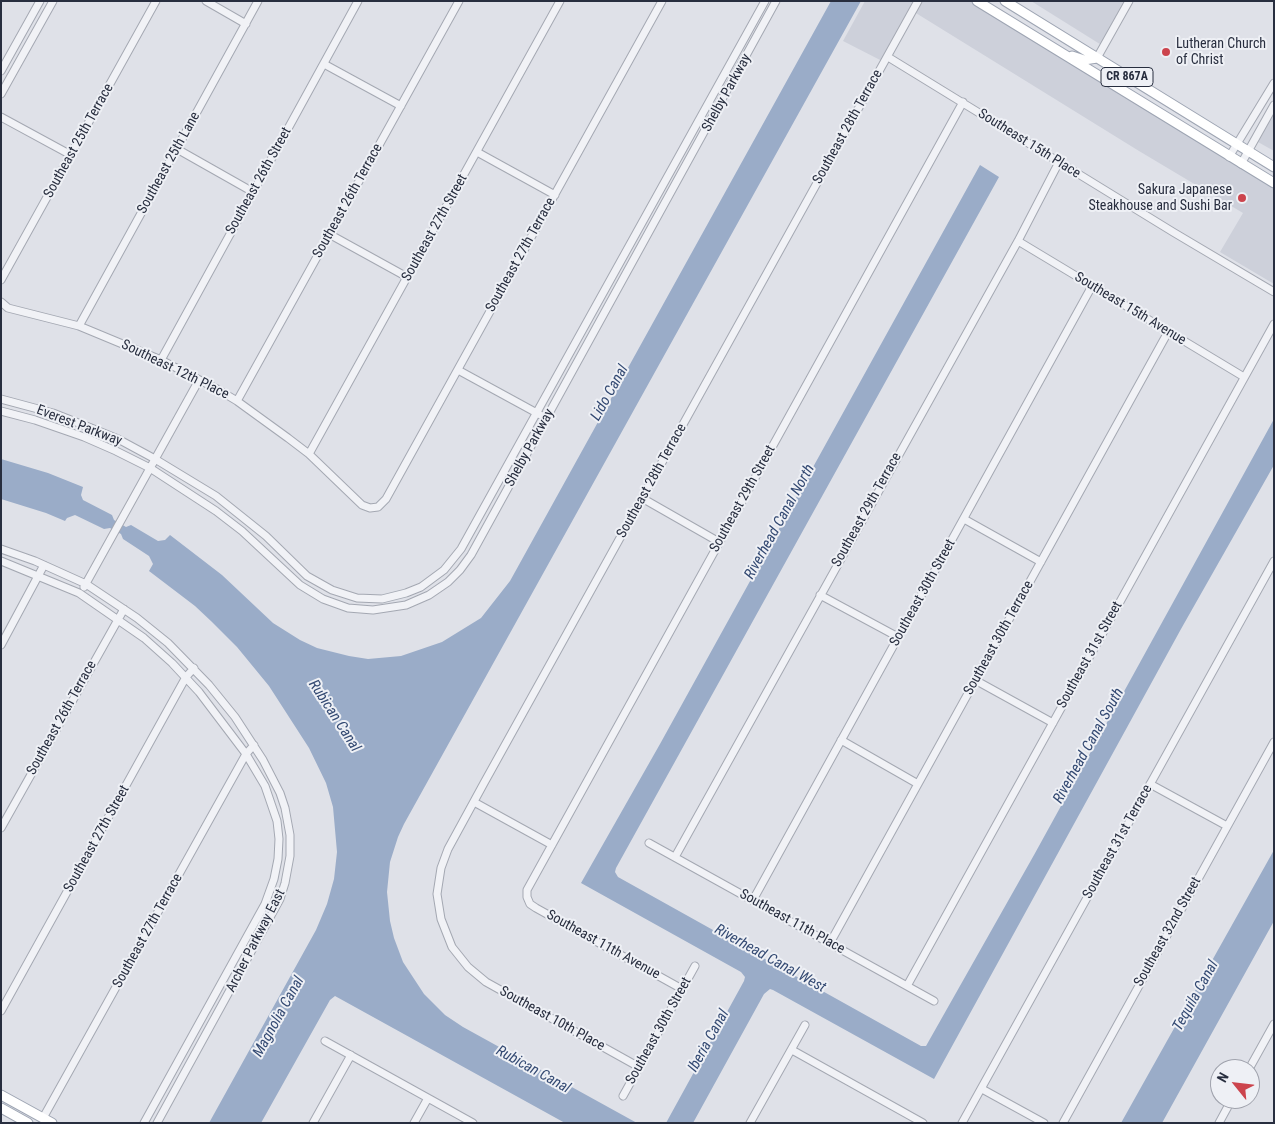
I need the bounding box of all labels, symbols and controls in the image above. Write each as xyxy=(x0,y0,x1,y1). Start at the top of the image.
place label: Lutheran Church of Christ xyxy=(1176,36,1266,68)
marker: Lutheran Church of Christ xyxy=(1160,46,1172,58)
street label: Shelby Parkway xyxy=(699,51,755,135)
street label: Southeast 28th Terrace xyxy=(810,67,886,187)
road number: CR 867A xyxy=(1101,68,1153,86)
street label: Southeast 25th Terrace xyxy=(41,81,117,201)
street label: Southeast 15th Place xyxy=(975,106,1083,182)
street label: Southeast 25th Lane xyxy=(134,109,204,217)
street label: Southeast 26th Street xyxy=(223,125,295,237)
street label: Southeast 26th Terrace xyxy=(310,141,386,261)
street label: Southeast 27th Street xyxy=(399,172,471,284)
place label: Sakura Japanese Steakhouse and Sushi Bar xyxy=(1088,182,1232,214)
marker: Sakura Japanese Steakhouse and Sushi Bar xyxy=(1236,192,1248,204)
street label: Southeast 27th Terrace xyxy=(483,195,559,315)
street label: Southeast 15th Avenue xyxy=(1071,269,1189,349)
street label: Southeast 12th Place xyxy=(118,337,232,403)
water label: Lido Canal xyxy=(587,362,633,424)
street label: Everest Parkway xyxy=(34,402,124,450)
street label: Shelby Parkway xyxy=(502,406,558,490)
street label: Southeast 28th Terrace xyxy=(614,421,690,541)
street label: Southeast 29th Street xyxy=(707,443,779,555)
street label: Southeast 29th Terrace xyxy=(829,450,905,570)
water label: Riverhead Canal North xyxy=(741,462,819,582)
street label: Southeast 30th Street xyxy=(887,537,959,649)
street label: Southeast 30th Terrace xyxy=(961,578,1037,698)
street label: Southeast 31st Street xyxy=(1054,599,1126,711)
street label: Southeast 26th Terrace xyxy=(24,658,100,778)
water label: Rubican Canal xyxy=(304,677,364,755)
water label: Riverhead Canal South xyxy=(1050,685,1128,807)
street label: Southeast 31st Terrace xyxy=(1080,782,1156,902)
street label: Southeast 27th Street xyxy=(61,783,133,895)
street label: Southeast 27th Terrace xyxy=(110,871,186,991)
street label: Southeast 32nd Street xyxy=(1131,874,1205,990)
street label: Southeast 11th Place xyxy=(736,886,848,958)
street label: Archer Parkway East xyxy=(223,887,289,995)
street label: Southeast 11th Avenue xyxy=(543,907,663,983)
water label: Riverhead Canal West xyxy=(711,921,829,997)
water label: Tequila Canal xyxy=(1169,958,1223,1034)
water label: Magnolia Canal xyxy=(250,974,308,1060)
street label: Southeast 30th Street xyxy=(623,975,695,1087)
street label: Southeast 10th Place xyxy=(496,983,608,1055)
water label: Iberia Canal xyxy=(685,1007,733,1075)
water label: Rubican Canal xyxy=(493,1042,573,1098)
north arrow xyxy=(1210,1059,1260,1109)
text: N xyxy=(1214,1070,1232,1085)

